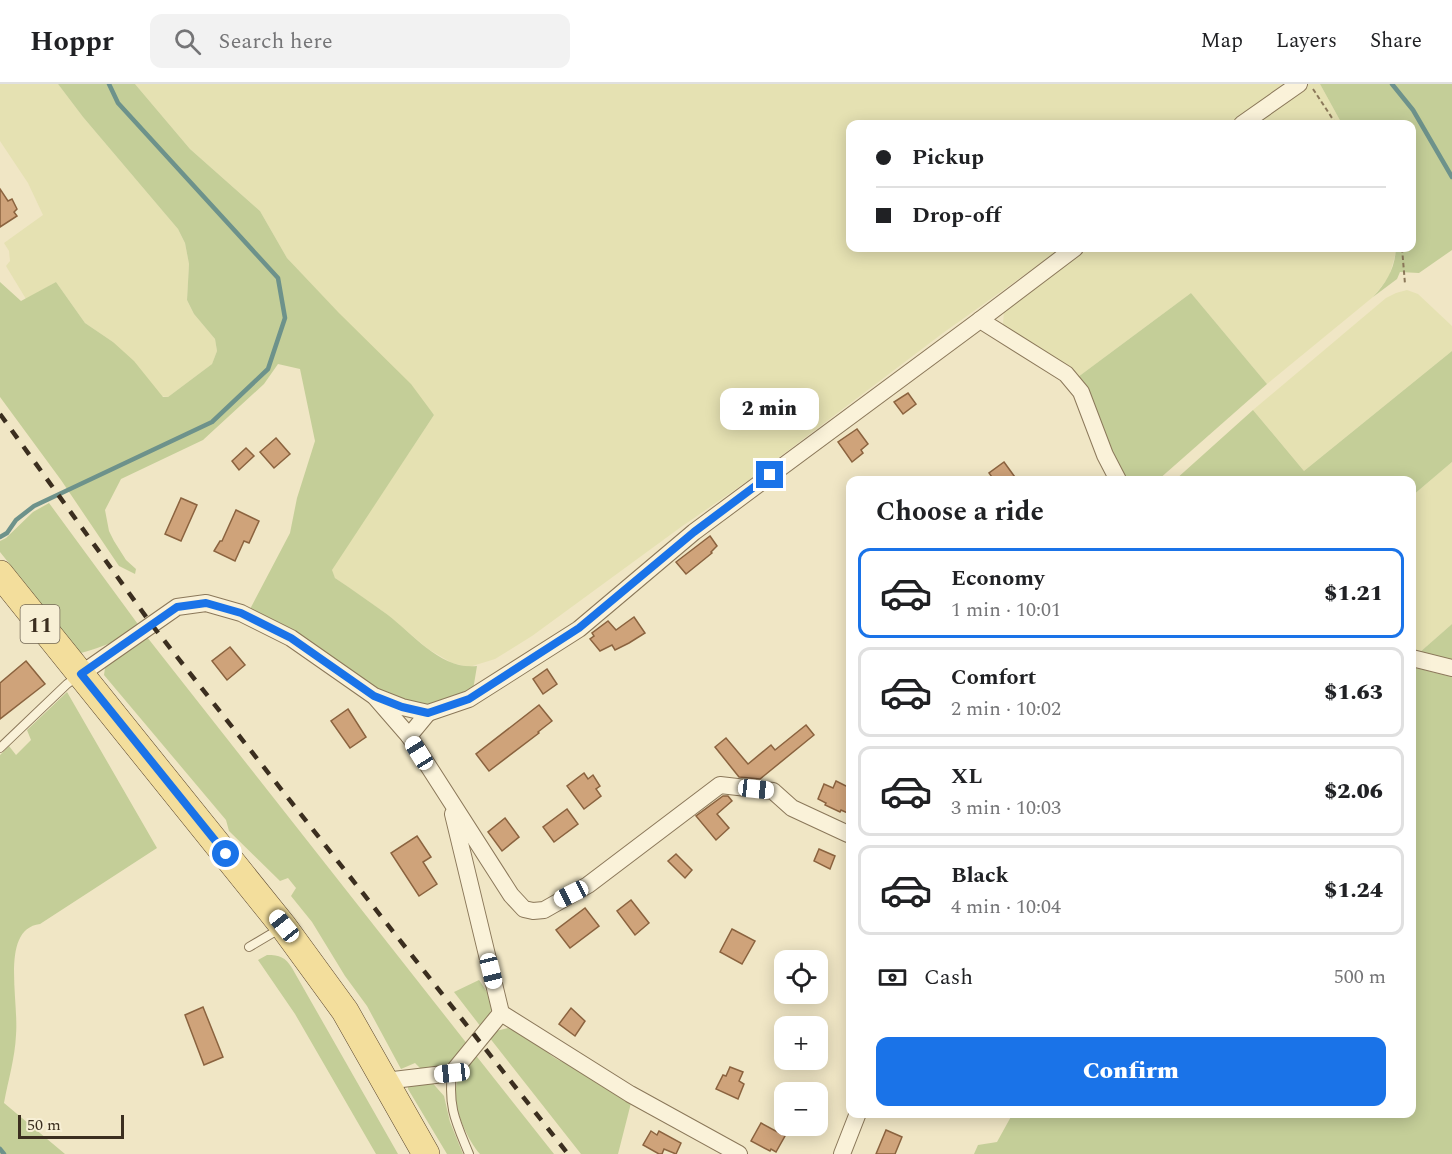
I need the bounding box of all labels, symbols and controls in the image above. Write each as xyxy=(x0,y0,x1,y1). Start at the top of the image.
search box xyxy=(150,14,570,68)
text: Hoppr xyxy=(30,20,114,63)
icon: search xyxy=(171,25,204,58)
text: Search here xyxy=(219,25,333,58)
text: Map xyxy=(1201,25,1243,57)
text: Layers xyxy=(1276,25,1337,57)
text: Share xyxy=(1370,25,1422,57)
text: Pickup xyxy=(912,141,984,174)
text: Drop-off xyxy=(912,199,1001,232)
callout: 2 min xyxy=(720,388,820,430)
text: 2 min xyxy=(742,394,797,424)
route end xyxy=(756,461,783,488)
text: Choose a ride xyxy=(876,491,1044,533)
text: Economy xyxy=(951,562,1044,595)
icon: car xyxy=(879,566,933,620)
text: $1.21 xyxy=(1324,577,1383,610)
text: 1 min · 10:01 xyxy=(951,595,1061,625)
road number: 11 xyxy=(20,605,60,643)
text: Comfort xyxy=(951,661,1036,694)
icon: car xyxy=(879,665,933,719)
text: $1.63 xyxy=(1324,676,1383,709)
text: 2 min · 10:02 xyxy=(951,694,1061,724)
car xyxy=(402,733,436,773)
text: XL xyxy=(951,760,982,793)
icon: car xyxy=(879,764,933,818)
text: $2.06 xyxy=(1324,775,1383,808)
car xyxy=(737,778,775,800)
text: 3 min · 10:03 xyxy=(951,793,1061,823)
route start xyxy=(212,840,239,867)
text: Black xyxy=(951,859,1009,892)
icon: car xyxy=(879,863,933,917)
text: $1.24 xyxy=(1324,874,1383,907)
car xyxy=(551,878,591,910)
text: 4 min · 10:04 xyxy=(951,892,1061,922)
car xyxy=(266,906,302,946)
map controls xyxy=(774,950,828,1136)
button: locate xyxy=(774,950,828,1004)
car xyxy=(478,951,504,991)
icon: cash xyxy=(876,961,909,994)
text: Cash xyxy=(924,961,973,994)
text: 500 m xyxy=(1334,962,1386,992)
button: + xyxy=(774,1016,828,1070)
button: Confirm xyxy=(876,1037,1386,1106)
car xyxy=(433,1062,471,1084)
button: − xyxy=(774,1082,828,1136)
scale bar xyxy=(18,1112,124,1140)
text: 50 m xyxy=(27,1113,61,1137)

